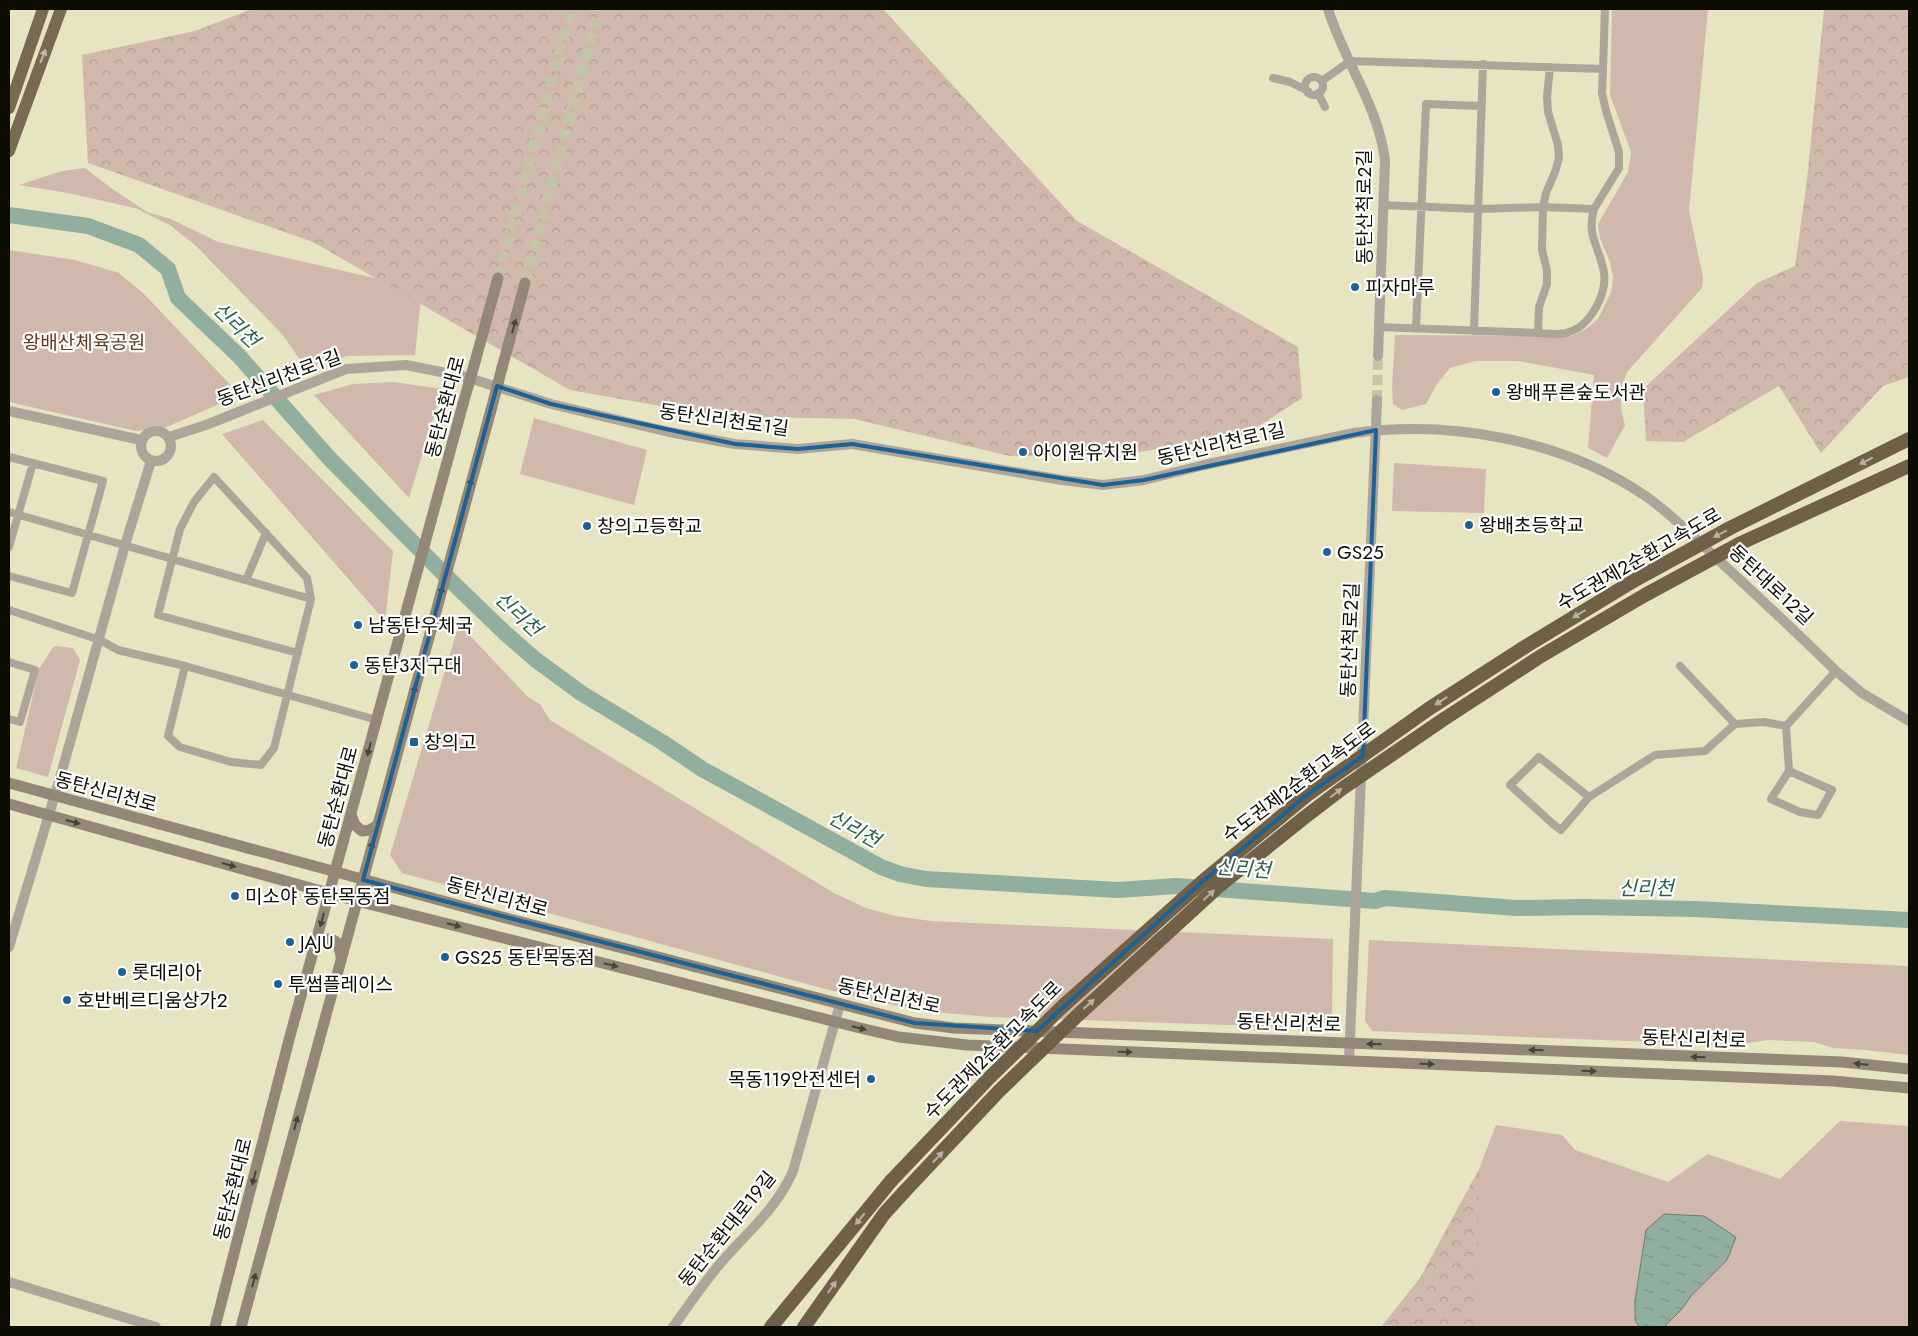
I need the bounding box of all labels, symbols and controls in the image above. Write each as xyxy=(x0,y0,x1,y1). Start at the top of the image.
one-way arrow xyxy=(40,49,47,64)
street label: 동탄산척로2길 xyxy=(1351,149,1378,265)
place label: 피자마루 xyxy=(1365,274,1435,301)
marker: 피자마루 xyxy=(1349,281,1361,293)
water label: 신리천 xyxy=(206,295,268,356)
one-way arrow xyxy=(510,318,518,333)
park label: 왕배산체육공원 xyxy=(23,329,145,356)
street label: 동탄신리천로1길 xyxy=(213,343,345,413)
street label: 동탄순환대로 xyxy=(418,353,472,461)
place label: 왕배푸른숲도서관 xyxy=(1506,379,1646,406)
marker: 왕배푸른숲도서관 xyxy=(1490,386,1502,398)
street label: 동탄신리천로1길 xyxy=(657,398,791,442)
street label: 동탄신리천로1길 xyxy=(1154,416,1288,472)
place label: 아이원유치원 xyxy=(1033,439,1138,466)
marker: 아이원유치원 xyxy=(1017,446,1029,458)
one-way arrow xyxy=(1858,457,1873,465)
one-way arrow xyxy=(467,478,475,493)
street label: 수도권제2순환고속도로 xyxy=(1552,501,1726,617)
place label: 왕배초등학교 xyxy=(1479,512,1584,539)
place label: 창의고등학교 xyxy=(597,513,702,540)
marker: 왕배초등학교 xyxy=(1463,519,1475,531)
marker: 창의고등학교 xyxy=(581,520,593,532)
one-way arrow xyxy=(1713,529,1727,538)
place label: GS25 xyxy=(1337,539,1384,566)
street label: 동탄대로12길 xyxy=(1723,539,1819,631)
marker: GS25 xyxy=(1321,546,1333,558)
street label: 동탄산척로2길 xyxy=(1334,582,1366,698)
water label: 신리천 xyxy=(488,585,550,645)
one-way arrow xyxy=(437,586,445,601)
one-way arrow xyxy=(1572,609,1585,618)
place label: 남동탄우체국 xyxy=(368,612,473,639)
marker: 남동탄우체국 xyxy=(352,619,364,631)
place label: 동탄3지구대 xyxy=(364,652,462,679)
marker: 동탄3지구대 xyxy=(348,659,360,671)
one-way arrow xyxy=(410,684,418,699)
one-way arrow xyxy=(1435,696,1448,705)
street label: 수도권제2순환고속도로 xyxy=(1217,715,1381,849)
place label: 창의고 xyxy=(424,729,476,756)
marker: 창의고 xyxy=(408,736,420,748)
one-way arrow xyxy=(365,742,373,757)
street label: 동탄순환대로 xyxy=(311,743,365,851)
street label: 동탄신리천로 xyxy=(52,765,160,819)
one-way arrow xyxy=(1329,788,1342,799)
water label: 신리천 xyxy=(823,803,887,856)
one-way arrow xyxy=(65,818,80,826)
one-way arrow xyxy=(368,841,376,856)
water label: 신리천 xyxy=(1214,853,1274,886)
one-way arrow xyxy=(222,861,237,869)
street label: 동탄신리천로 xyxy=(443,870,551,924)
water label: 신리천 xyxy=(1618,874,1676,903)
place label: 미소야 동탄목동점 xyxy=(245,883,391,910)
one-way arrow xyxy=(1203,889,1215,901)
marker: 미소야 동탄목동점 xyxy=(229,890,241,902)
one-way arrow xyxy=(318,912,326,927)
one-way arrow xyxy=(446,921,461,929)
place label: JAJU xyxy=(297,929,334,956)
marker: JAJU xyxy=(284,936,296,948)
place label: GS25 동탄목동점 xyxy=(455,944,595,971)
marker: GS25 동탄목동점 xyxy=(439,951,451,963)
place label: 롯데리아 xyxy=(132,959,202,986)
one-way arrow xyxy=(604,961,619,969)
marker: 롯데리아 xyxy=(116,966,128,978)
place label: 투썸플레이스 xyxy=(288,971,393,998)
street label: 동탄신리천로 xyxy=(835,972,943,1020)
street label: 수도권제2순환고속도로 xyxy=(918,975,1068,1125)
marker: 투썸플레이스 xyxy=(272,978,284,990)
place label: 호반베르디움상가2 xyxy=(77,987,228,1014)
marker: 호반베르디움상가2 xyxy=(61,994,73,1006)
one-way arrow xyxy=(1083,999,1096,1010)
street label: 동탄신리천로 xyxy=(1236,1008,1342,1038)
one-way arrow xyxy=(852,1024,867,1032)
street label: 동탄신리천로 xyxy=(1641,1024,1747,1054)
one-way arrow xyxy=(1365,1040,1381,1048)
one-way arrow xyxy=(1528,1046,1544,1054)
one-way arrow xyxy=(1117,1048,1133,1056)
one-way arrow xyxy=(1690,1052,1706,1060)
one-way arrow xyxy=(1853,1059,1869,1067)
one-way arrow xyxy=(1419,1061,1435,1069)
place label: 목동119안전센터 xyxy=(728,1066,861,1093)
one-way arrow xyxy=(1582,1068,1598,1076)
marker: 목동119안전센터 xyxy=(865,1073,877,1085)
one-way arrow xyxy=(293,1116,301,1131)
street label: 동탄순환대로 xyxy=(207,1135,259,1243)
one-way arrow xyxy=(932,1151,944,1163)
street label: 동탄순환대로19길 xyxy=(672,1165,782,1293)
one-way arrow xyxy=(249,1171,257,1186)
one-way arrow xyxy=(854,1212,865,1225)
one-way arrow xyxy=(250,1273,258,1288)
one-way arrow xyxy=(827,1281,837,1294)

